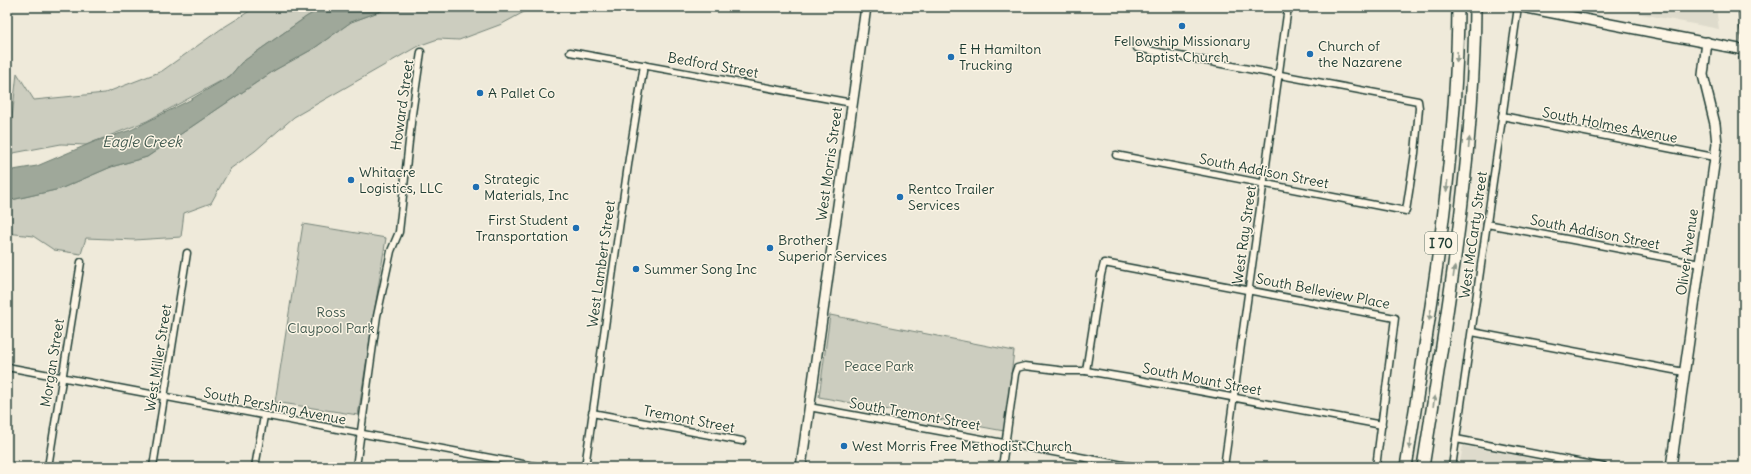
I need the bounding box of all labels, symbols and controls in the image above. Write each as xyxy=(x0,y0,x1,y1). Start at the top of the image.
marker: Fellowship Missionary Baptist Church xyxy=(1177,21,1187,31)
place label: Fellowship Missionary Baptist Church xyxy=(1114,32,1250,66)
place label: Church of the Nazarene xyxy=(1318,37,1402,71)
place label: E H Hamilton Trucking xyxy=(959,40,1041,74)
street label: Bedford Street xyxy=(666,48,760,82)
marker: Church of the Nazarene xyxy=(1305,49,1315,59)
one-way arrow xyxy=(1454,51,1460,64)
marker: E H Hamilton Trucking xyxy=(946,52,956,62)
street label: Howard Street xyxy=(387,58,417,152)
place label: A Pallet Co xyxy=(488,84,555,102)
marker: A Pallet Co xyxy=(475,88,485,98)
street label: South Holmes Avenue xyxy=(1541,103,1679,147)
street label: West Morris Street xyxy=(812,106,846,222)
water label: Eagle Creek xyxy=(102,132,183,151)
one-way arrow xyxy=(1466,137,1473,149)
street label: South Addison Street xyxy=(1198,150,1331,192)
place label: Whitacre Logistics, LLC xyxy=(359,163,443,197)
place label: Strategic Materials, Inc xyxy=(484,170,569,204)
street label: West McCarty Street xyxy=(1455,170,1491,300)
marker: Whitacre Logistics, LLC xyxy=(346,175,356,185)
place label: Rentco Trailer Services xyxy=(908,180,995,214)
one-way arrow xyxy=(1444,180,1451,192)
marker: Strategic Materials, Inc xyxy=(471,182,481,192)
street label: West Ray Street xyxy=(1228,184,1260,286)
marker: Rentco Trailer Services xyxy=(895,192,905,202)
street label: West Lambert Street xyxy=(583,199,619,329)
street label: Oliver Avenue xyxy=(1672,207,1702,297)
place label: First Student Transportation xyxy=(476,211,568,245)
street label: South Addison Street xyxy=(1529,211,1662,253)
marker: First Student Transportation xyxy=(571,223,581,233)
place label: Brothers Superior Services xyxy=(778,231,887,265)
road number: I 70 xyxy=(1425,232,1457,254)
marker: Brothers Superior Services xyxy=(765,243,775,253)
place label: Summer Song Inc xyxy=(644,260,757,278)
marker: Summer Song Inc xyxy=(631,264,641,274)
one-way arrow xyxy=(1451,266,1457,278)
street label: South Belleview Place xyxy=(1254,269,1392,313)
street label: West Miller Street xyxy=(141,303,175,413)
park label: Ross Claypool Park xyxy=(287,303,375,337)
one-way arrow xyxy=(1427,309,1433,321)
street label: Morgan Street xyxy=(36,317,68,408)
park label: Peace Park xyxy=(844,357,914,375)
street label: South Mount Street xyxy=(1141,359,1263,399)
street label: South Pershing Avenue xyxy=(202,383,348,429)
street label: South Tremont Street xyxy=(848,394,982,434)
one-way arrow xyxy=(1431,395,1437,407)
street label: Tremont Street xyxy=(642,401,737,437)
place label: West Morris Free Methodist Church xyxy=(852,437,1072,455)
one-way arrow xyxy=(1407,437,1413,450)
marker: West Morris Free Methodist Church xyxy=(839,441,849,451)

